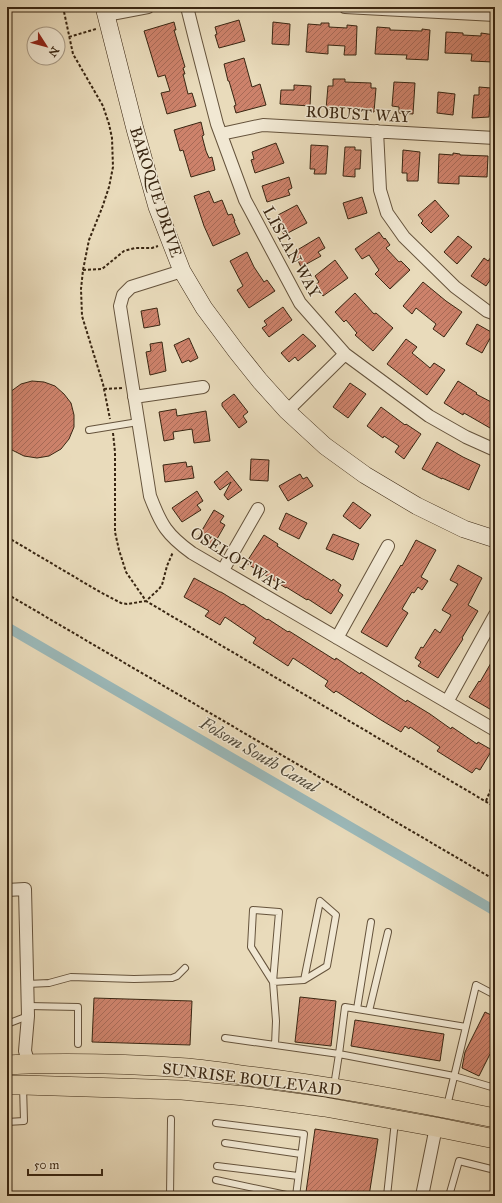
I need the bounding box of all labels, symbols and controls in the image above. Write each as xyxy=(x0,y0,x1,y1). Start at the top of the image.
north arrow xyxy=(26,26,66,66)
text: N xyxy=(45,44,62,60)
street label: ROBUST WAY xyxy=(305,102,412,126)
street label: BAROQUE DRIVE xyxy=(126,124,186,260)
street label: LISTAN WAY xyxy=(259,203,325,302)
street label: OSELOT WAY xyxy=(187,523,288,596)
water label: Folsom South Canal xyxy=(195,712,323,798)
street label: SUNRISE BOULEVARD xyxy=(161,1059,343,1099)
scale bar xyxy=(28,1151,102,1177)
text: 50 m xyxy=(34,1158,59,1172)

